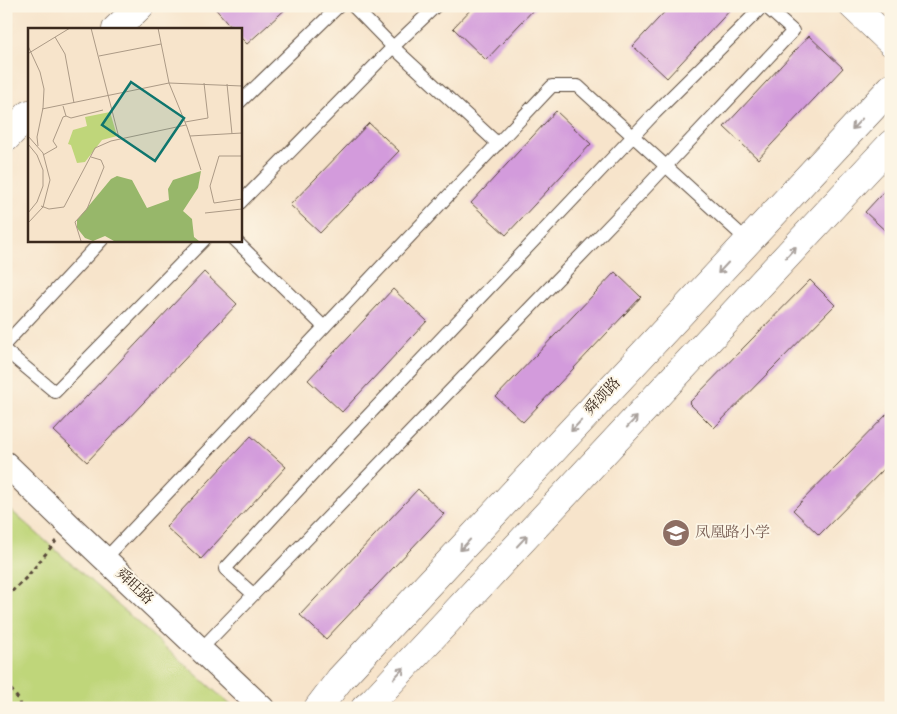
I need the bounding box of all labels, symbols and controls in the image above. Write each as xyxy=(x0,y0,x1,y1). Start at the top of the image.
inset map xyxy=(28,28,241,241)
one-way arrow xyxy=(852,117,864,130)
one-way arrow xyxy=(785,245,797,258)
one-way arrow xyxy=(717,262,729,275)
street label: 舜颂路 xyxy=(581,374,624,419)
one-way arrow xyxy=(626,415,638,428)
one-way arrow xyxy=(570,419,582,432)
school or university icon: 凤凰路小学 xyxy=(661,518,691,548)
place label: 凤凰路小学 xyxy=(695,524,770,541)
one-way arrow xyxy=(516,535,528,547)
one-way arrow xyxy=(459,538,471,551)
street label: 舜旺路 xyxy=(112,565,157,608)
one-way arrow xyxy=(393,666,405,679)

